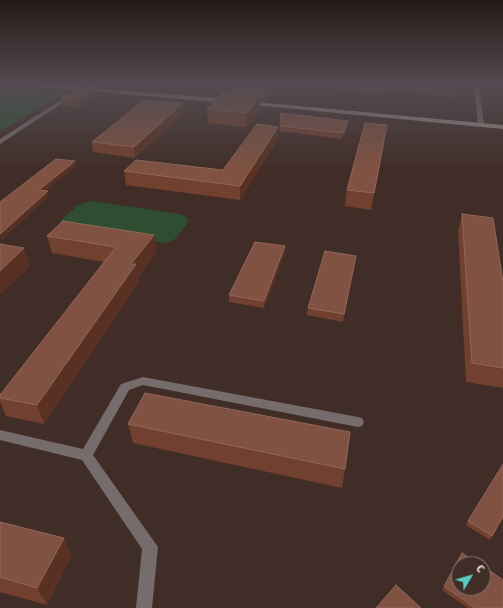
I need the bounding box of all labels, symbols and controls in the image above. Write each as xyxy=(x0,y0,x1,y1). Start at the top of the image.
north arrow xyxy=(451,556,491,596)
text: С xyxy=(473,563,487,575)

